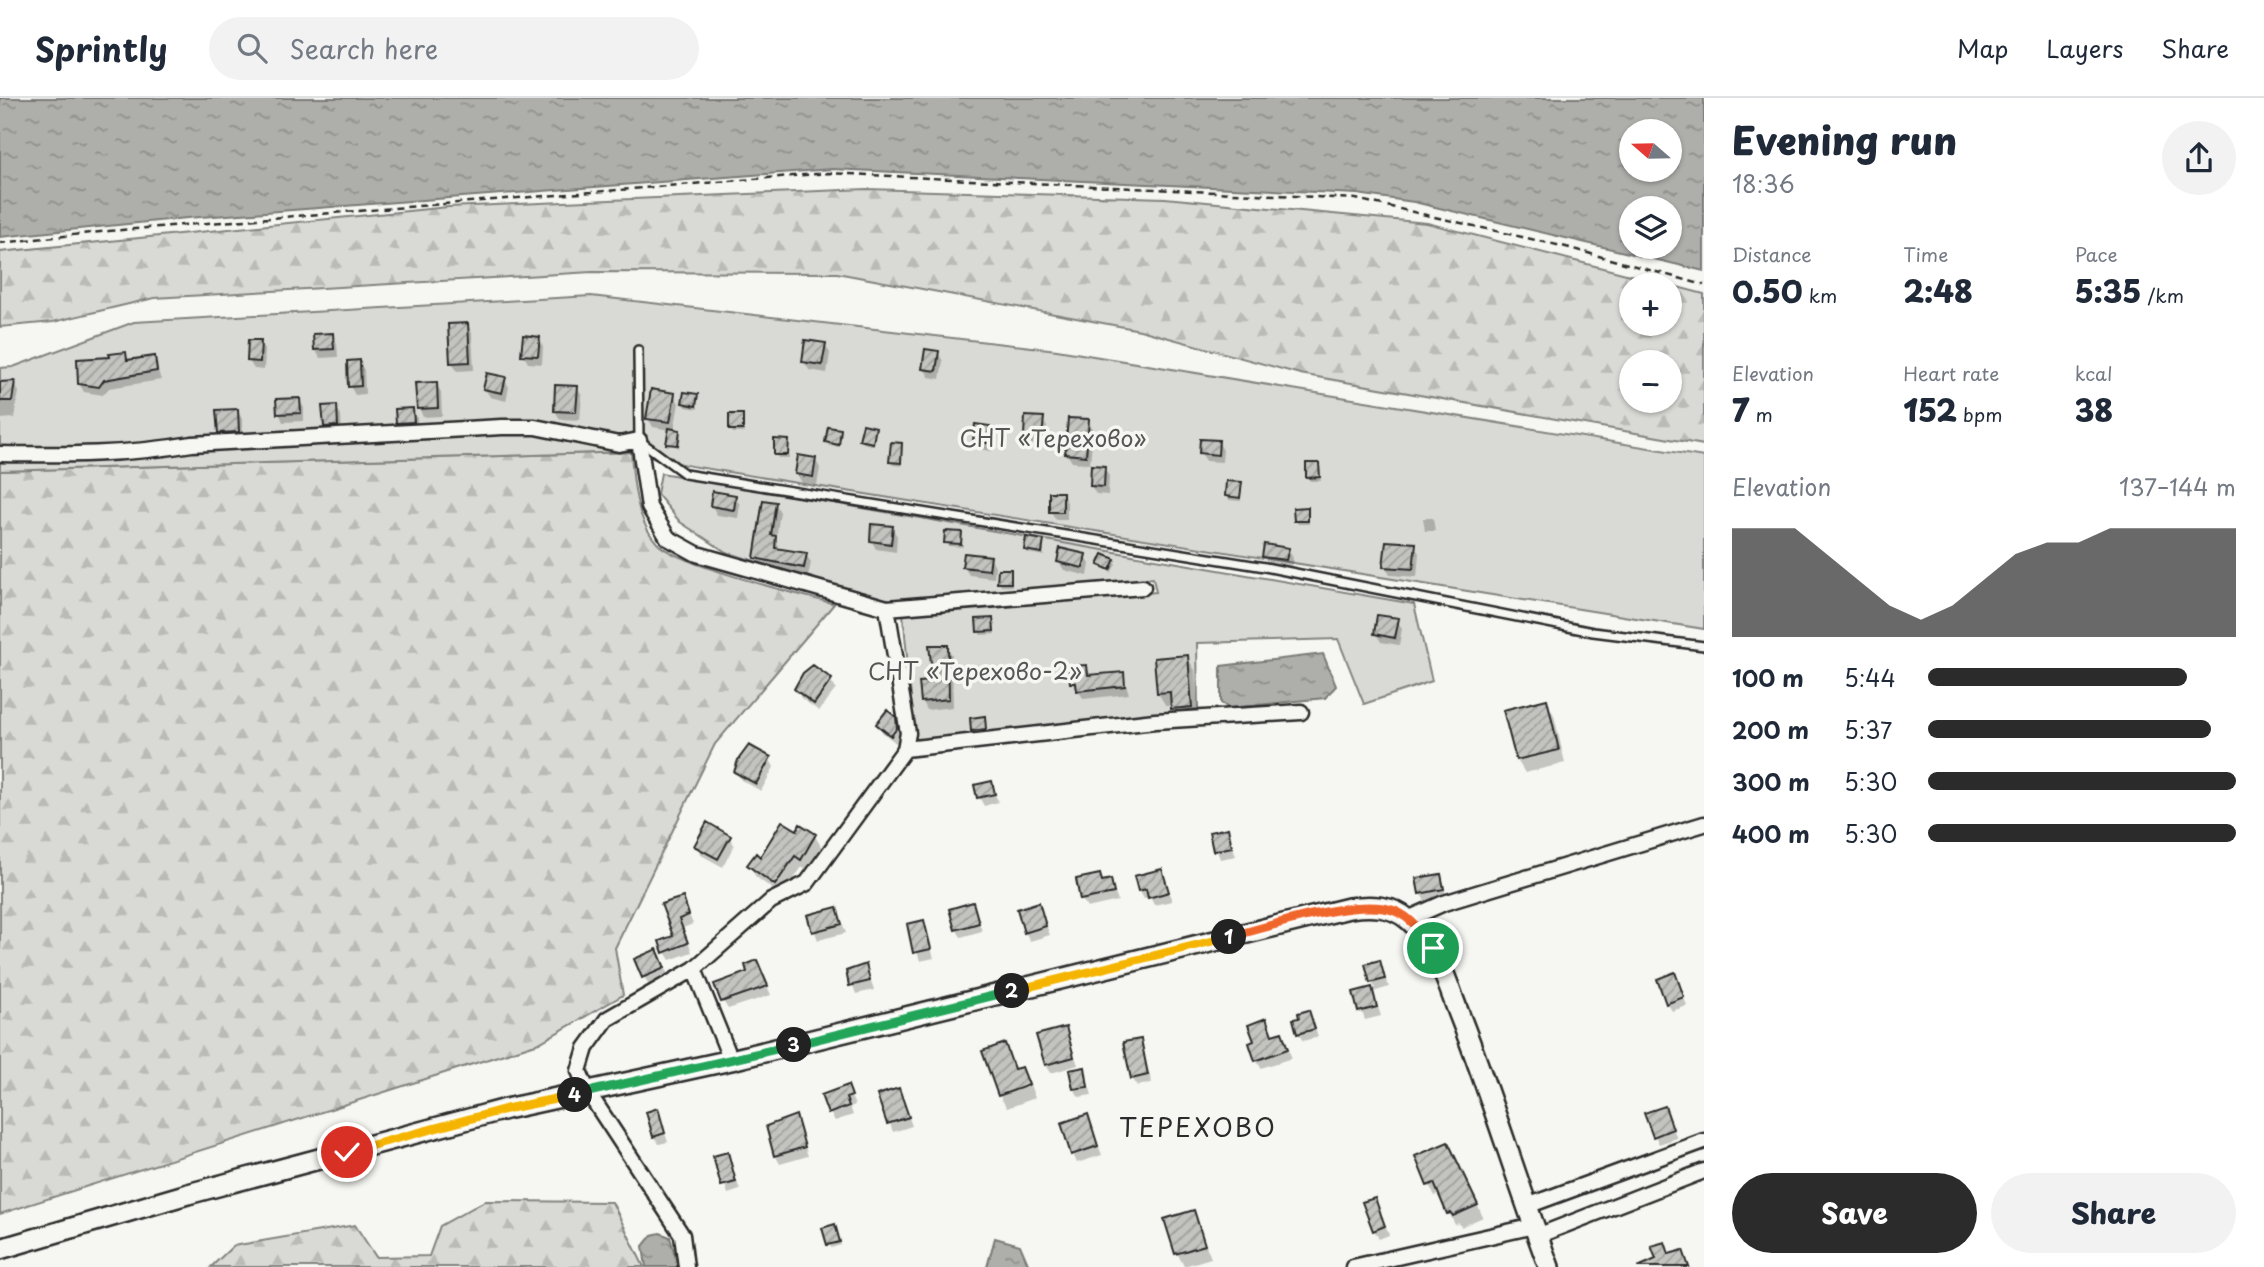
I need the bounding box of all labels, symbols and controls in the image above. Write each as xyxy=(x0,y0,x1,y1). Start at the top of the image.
search box xyxy=(209,17,699,80)
text: Sprintly xyxy=(35,23,167,73)
icon: search xyxy=(233,29,271,67)
text: Search here xyxy=(289,29,438,68)
text: Map xyxy=(1957,30,2008,66)
text: Layers xyxy=(2046,30,2123,66)
text: Share xyxy=(2161,30,2229,66)
text: Evening run xyxy=(1732,111,1957,168)
north arrow xyxy=(1619,119,1682,182)
map controls xyxy=(1619,119,1682,413)
button: share xyxy=(2162,121,2236,195)
text: 18:36 xyxy=(1732,166,1795,201)
button: layers xyxy=(1619,196,1682,259)
text: Distance xyxy=(1732,240,1812,268)
text: Time xyxy=(1903,240,1948,268)
text: Pace xyxy=(2075,240,2118,268)
text: 0.50 xyxy=(1732,268,1803,313)
text: 2:48 xyxy=(1903,268,1973,313)
text: 5:35 xyxy=(2075,268,2141,313)
button: + xyxy=(1619,273,1682,336)
text: km xyxy=(1803,281,1837,309)
text: /km xyxy=(2141,281,2184,309)
button: − xyxy=(1619,350,1682,413)
text: Elevation xyxy=(1732,359,1814,387)
text: Heart rate xyxy=(1903,359,1999,387)
text: kcal xyxy=(2075,359,2113,387)
text: 7 xyxy=(1732,387,1749,432)
text: 152 xyxy=(1903,387,1957,432)
text: 38 xyxy=(2075,387,2113,432)
text: m xyxy=(1749,400,1773,428)
text: bpm xyxy=(1957,400,2003,428)
park label: СНТ «Терехово» xyxy=(960,420,1146,455)
text: Elevation xyxy=(1732,469,1831,504)
text: 137–144 m xyxy=(2119,469,2236,504)
park label: СНТ «Терехово-2» xyxy=(868,653,1082,688)
text: 100 m xyxy=(1732,660,1804,695)
text: 5:44 xyxy=(1844,660,1896,695)
text: 200 m xyxy=(1732,712,1809,747)
text: 5:37 xyxy=(1844,712,1892,747)
text: 300 m xyxy=(1732,764,1810,799)
text: 5:30 xyxy=(1844,764,1897,799)
text: 400 m xyxy=(1732,816,1810,851)
text: 5:30 xyxy=(1844,816,1897,851)
pin xyxy=(1403,918,1463,978)
pin: 1 xyxy=(1212,920,1246,954)
text: 1 xyxy=(1224,922,1233,950)
icon: arrive xyxy=(1414,929,1452,967)
pin: 2 xyxy=(995,974,1030,1008)
text: 2 xyxy=(1005,976,1018,1004)
pin: 3 xyxy=(776,1028,812,1062)
text: 3 xyxy=(787,1030,800,1058)
pin: 4 xyxy=(558,1077,592,1112)
text: 4 xyxy=(568,1080,581,1108)
district label: ТЕРЕХОВО xyxy=(1119,1107,1277,1146)
pin xyxy=(317,1122,377,1182)
icon: check xyxy=(328,1133,366,1171)
button: Save xyxy=(1732,1173,1977,1253)
button: Share xyxy=(1991,1173,2236,1253)

